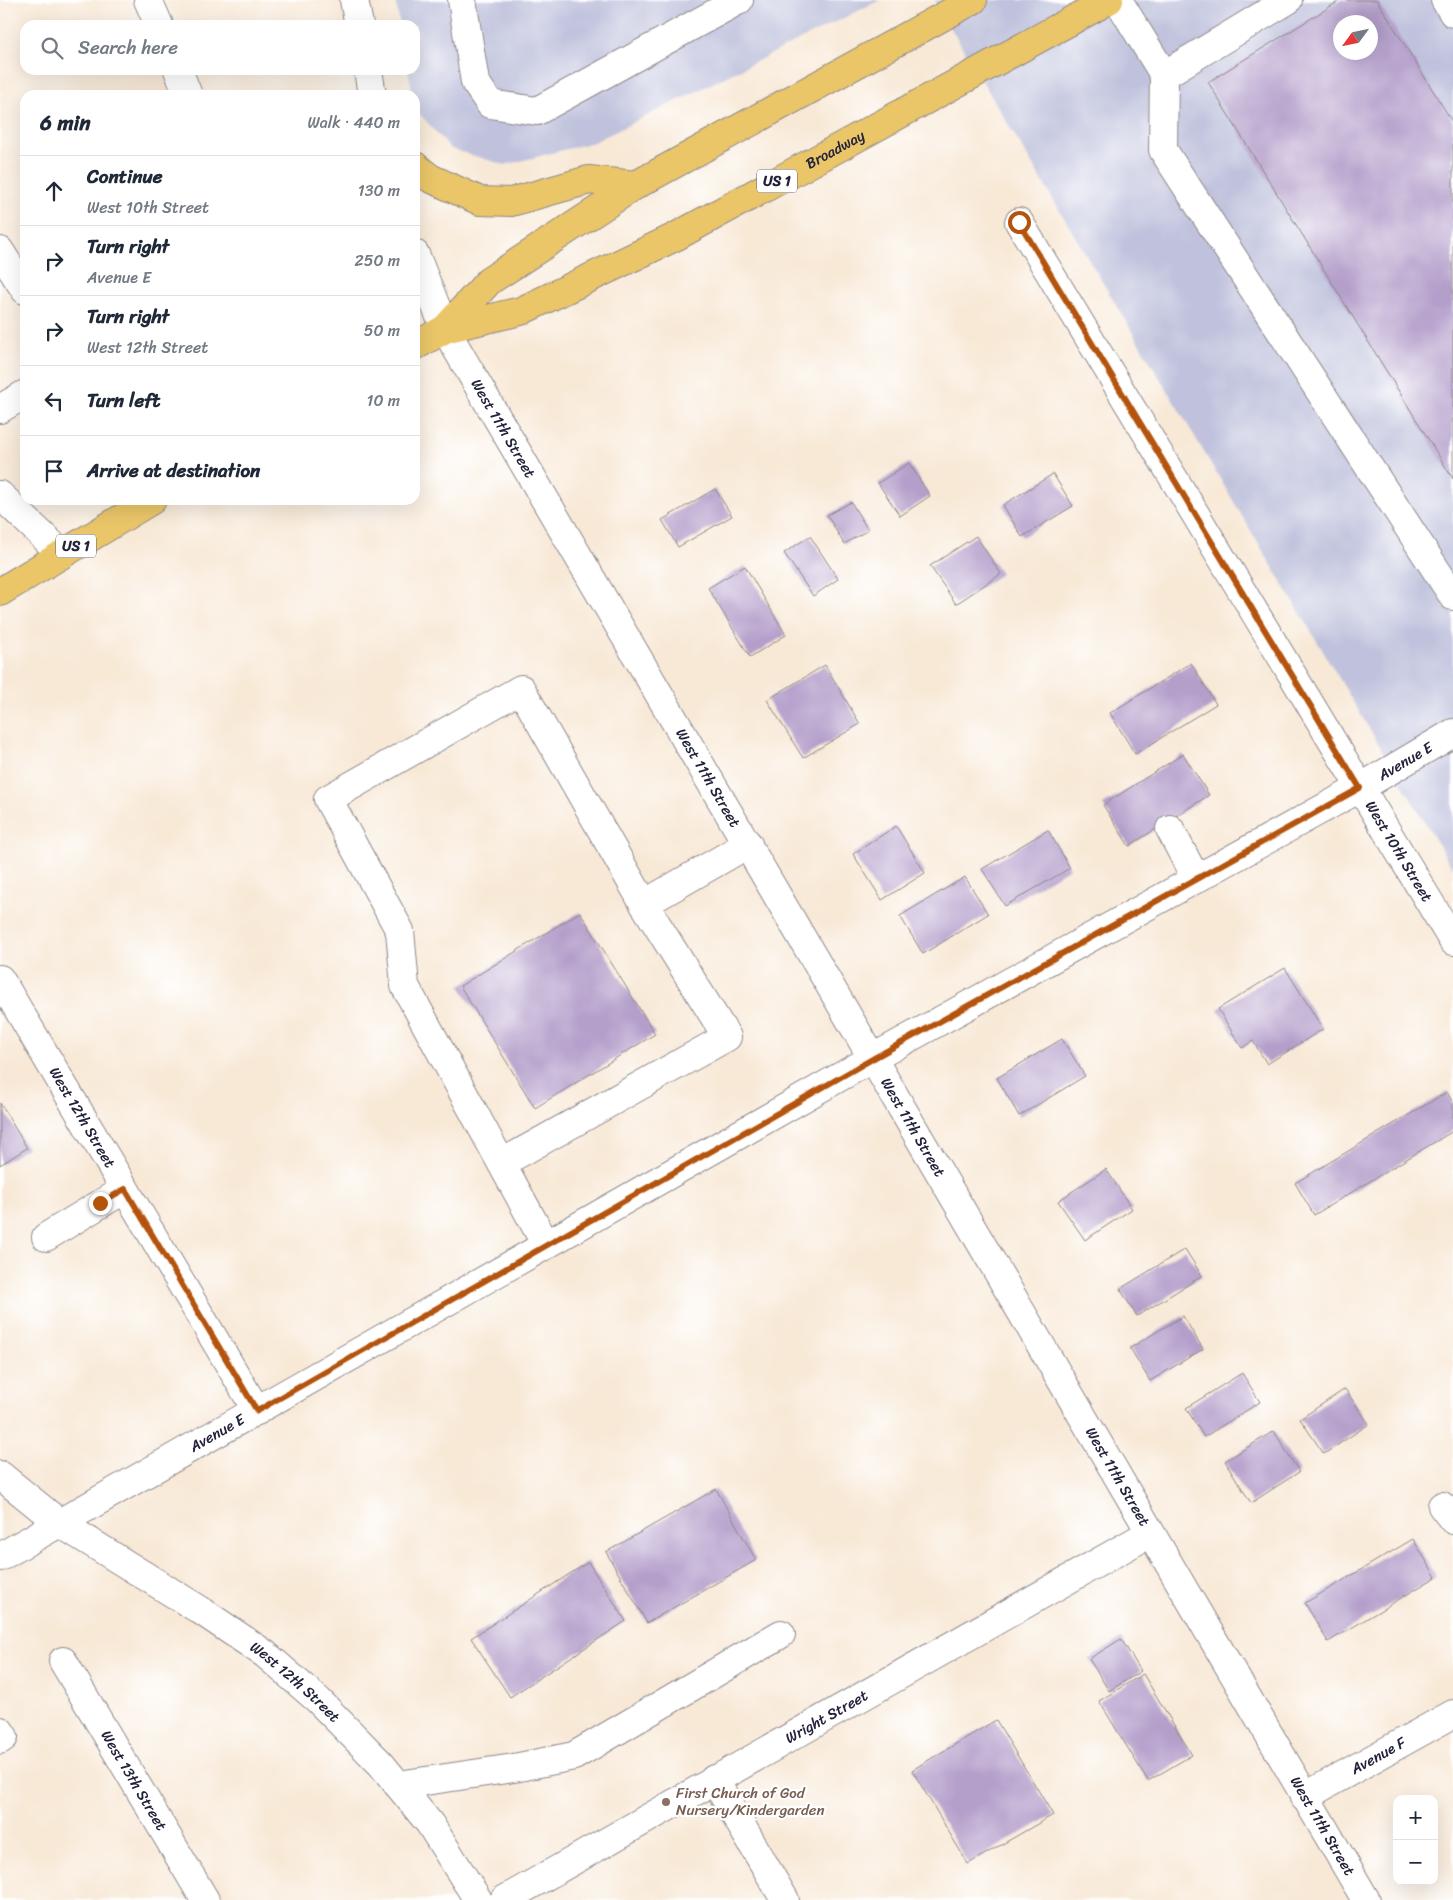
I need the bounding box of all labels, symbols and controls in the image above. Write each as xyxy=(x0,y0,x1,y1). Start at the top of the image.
north arrow xyxy=(1333,15,1378,60)
search box xyxy=(20,20,420,75)
text: Search here xyxy=(78,31,178,64)
icon: search xyxy=(38,34,66,62)
text: 6 min xyxy=(40,104,91,142)
text: Walk · 440 m xyxy=(307,108,400,137)
street label: Broadway xyxy=(801,123,870,176)
text: Continue xyxy=(87,160,163,193)
road number: US 1 xyxy=(757,170,797,192)
text: 130 m xyxy=(358,176,400,205)
icon: ahead xyxy=(40,177,68,205)
text: West 10th Street xyxy=(87,193,209,222)
route start xyxy=(1008,211,1031,234)
text: Turn right xyxy=(87,230,169,263)
text: 250 m xyxy=(354,246,400,275)
icon: right xyxy=(40,247,68,275)
text: Avenue E xyxy=(87,263,151,292)
text: Turn right xyxy=(87,300,169,333)
text: 50 m xyxy=(364,316,400,345)
icon: right xyxy=(40,317,68,345)
text: West 12th Street xyxy=(87,333,208,362)
street label: West 11th Street xyxy=(464,374,543,483)
text: Turn left xyxy=(87,384,160,417)
text: 10 m xyxy=(367,386,400,415)
icon: left xyxy=(40,387,68,415)
text: Arrive at destination xyxy=(87,454,260,487)
icon: arrive xyxy=(40,457,68,485)
road number: US 1 xyxy=(56,534,96,558)
street label: West 11th Street xyxy=(669,723,748,833)
street label: Avenue E xyxy=(1372,734,1439,788)
street label: West 10th Street xyxy=(1358,795,1440,907)
street label: West 12th Street xyxy=(42,1062,123,1173)
street label: West 11th Street xyxy=(874,1072,953,1182)
route end xyxy=(89,1192,112,1215)
street label: Avenue E xyxy=(184,1406,251,1460)
street label: West 11th Street xyxy=(1078,1422,1157,1532)
street label: West 12th Street xyxy=(244,1634,347,1729)
street label: Wright Street xyxy=(780,1683,873,1751)
street label: West 13th Street xyxy=(94,1725,174,1836)
street label: Avenue F xyxy=(1345,1729,1412,1782)
street label: West 11th Street xyxy=(1283,1771,1362,1881)
place label: First Church of God Nursery/Kindergarden xyxy=(676,1780,825,1823)
map controls xyxy=(1393,1795,1438,1885)
button: + xyxy=(1393,1795,1438,1840)
marker: First Church of God Nursery/Kindergarden xyxy=(660,1796,672,1808)
button: − xyxy=(1393,1840,1438,1885)

